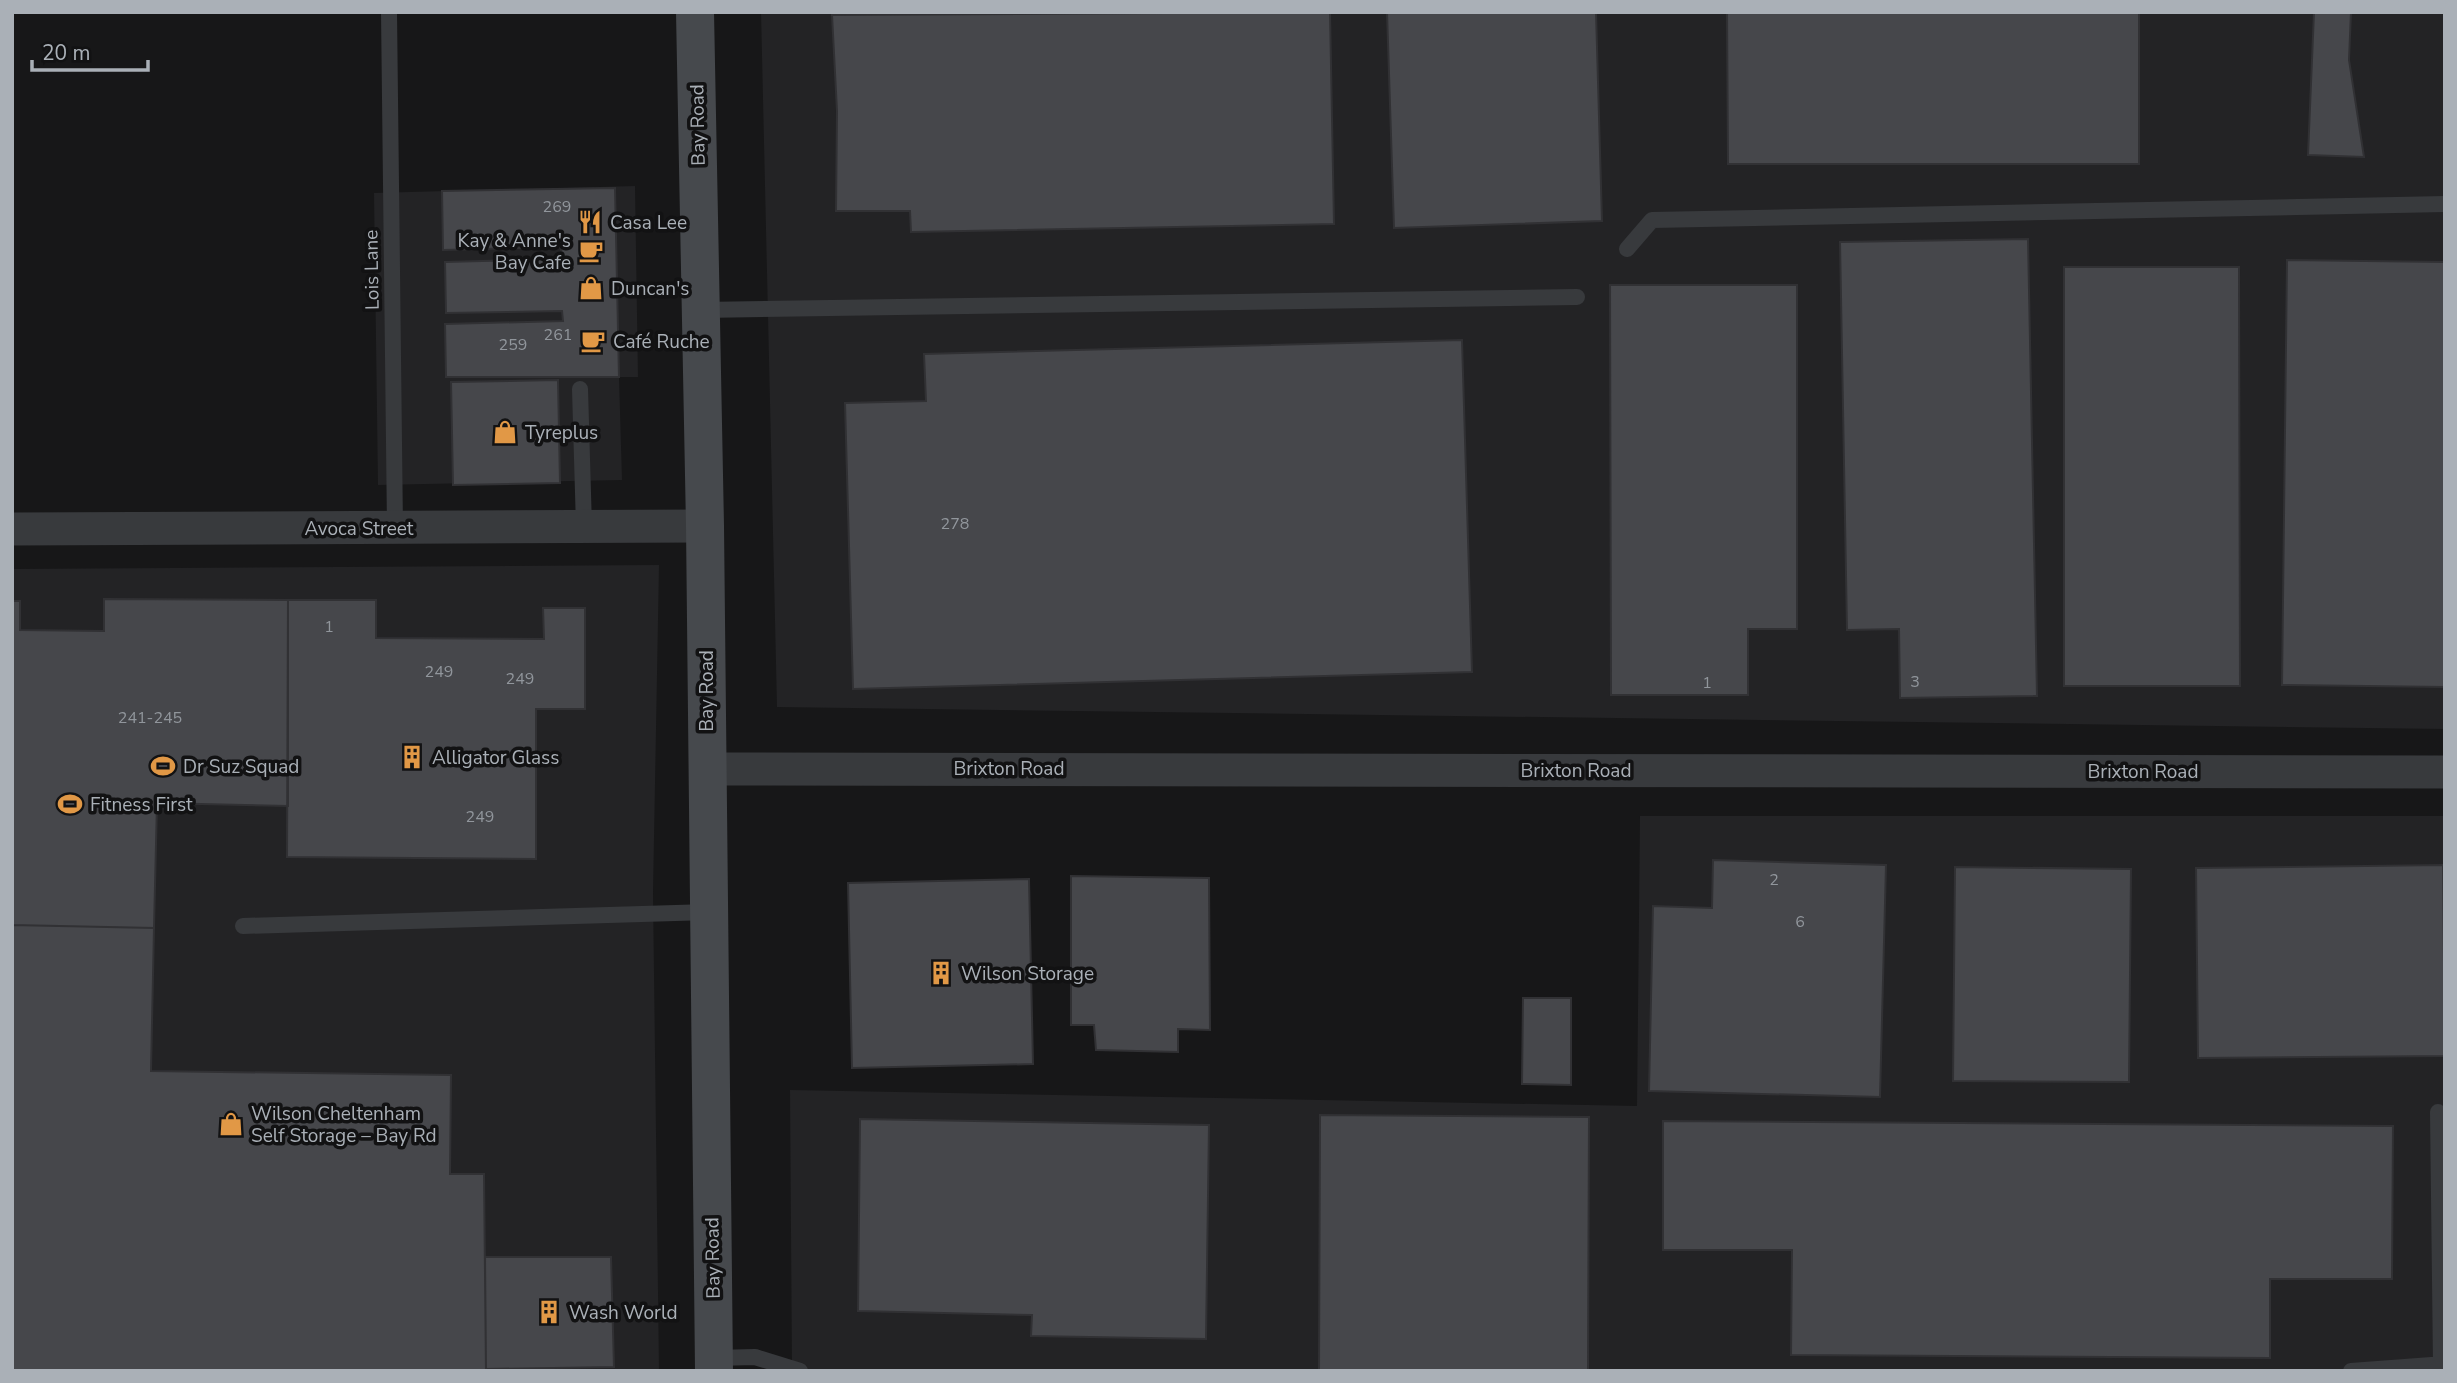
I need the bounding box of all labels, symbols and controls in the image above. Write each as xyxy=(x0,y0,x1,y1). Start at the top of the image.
scale bar xyxy=(32,28,147,72)
text: 20 m xyxy=(42,39,91,67)
street label: Bay Road xyxy=(684,84,712,166)
house number: 269 xyxy=(543,196,571,218)
restaurant icon: Casa Lee xyxy=(576,208,604,236)
place label: Casa Lee xyxy=(610,210,687,236)
place label: Kay & Anne's Bay Cafe xyxy=(458,228,571,276)
street label: Lois Lane xyxy=(358,230,386,310)
cafe icon: Kay & Anne's Bay Cafe xyxy=(577,237,605,265)
shop icon: Duncan's xyxy=(577,274,605,302)
place label: Duncan's xyxy=(611,276,689,302)
house number: 261 xyxy=(544,324,572,346)
cafe icon: Café Ruche xyxy=(579,327,607,355)
place label: Café Ruche xyxy=(613,329,710,355)
house number: 259 xyxy=(499,334,527,356)
shop icon: Tyreplus xyxy=(491,418,519,446)
place label: Tyreplus xyxy=(525,420,598,446)
house number: 278 xyxy=(941,513,969,535)
street label: Avoca Street xyxy=(304,516,414,542)
house number: 1 xyxy=(324,616,334,638)
street label: Bay Road xyxy=(694,650,720,732)
house number: 249 xyxy=(425,661,453,683)
house number: 249 xyxy=(506,668,534,690)
house number: 3 xyxy=(1910,671,1920,693)
house number: 1 xyxy=(1702,672,1712,694)
house number: 241-245 xyxy=(118,707,182,729)
building icon: Alligator Glass xyxy=(398,743,426,771)
place label: Alligator Glass xyxy=(432,745,559,771)
sports icon: Dr Suz Squad xyxy=(149,752,177,780)
place label: Dr Suz Squad xyxy=(183,754,299,780)
street label: Brixton Road xyxy=(953,756,1065,782)
street label: Brixton Road xyxy=(1520,758,1632,784)
street label: Brixton Road xyxy=(2087,759,2199,785)
sports icon: Fitness First xyxy=(56,790,84,818)
place label: Fitness First xyxy=(90,792,193,818)
house number: 249 xyxy=(466,806,494,828)
house number: 2 xyxy=(1769,869,1779,891)
house number: 6 xyxy=(1795,911,1805,933)
building icon: Wilson Storage xyxy=(927,959,955,987)
place label: Wilson Storage xyxy=(961,961,1094,987)
place label: Wilson Cheltenham Self Storage – Bay Rd xyxy=(251,1101,437,1149)
shop icon: Wilson Cheltenham Self Storage – Bay Rd xyxy=(217,1110,245,1138)
street label: Bay Road xyxy=(699,1217,727,1299)
building icon: Wash World xyxy=(535,1298,563,1326)
place label: Wash World xyxy=(569,1300,678,1326)

